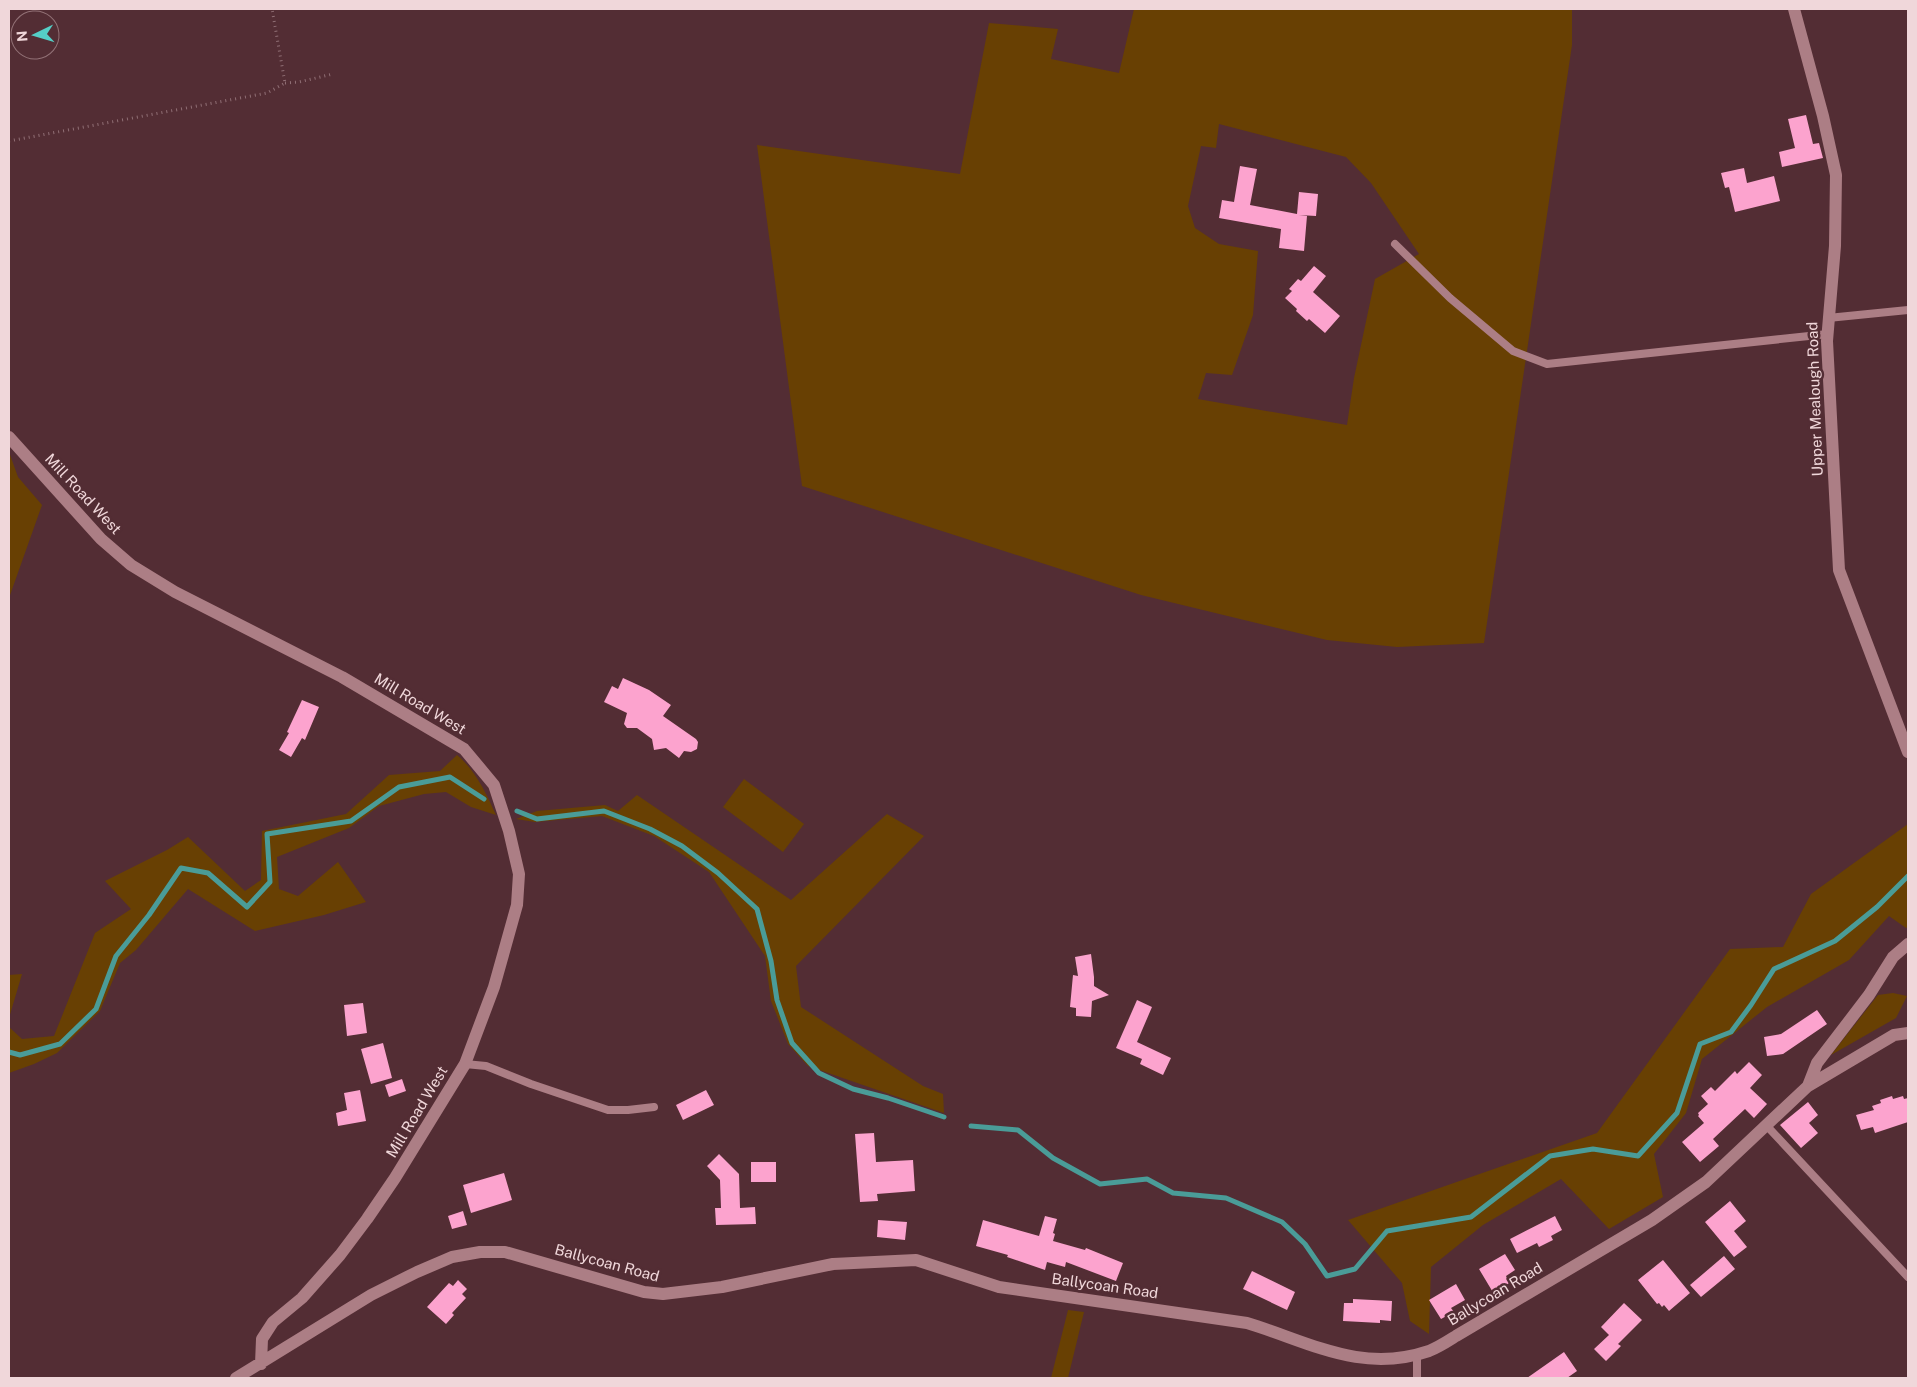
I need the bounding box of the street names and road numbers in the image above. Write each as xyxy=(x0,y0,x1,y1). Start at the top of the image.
street label: Upper Mealough Road xyxy=(1803,321,1826,477)
street label: Mill Road West xyxy=(42,450,125,538)
street label: Mill Road West xyxy=(371,670,469,738)
street label: Mill Road West xyxy=(383,1063,451,1161)
street label: Ballycoan Road xyxy=(553,1240,661,1285)
street label: Ballycoan Road xyxy=(1444,1259,1545,1329)
street label: Ballycoan Road xyxy=(1051,1270,1159,1301)

